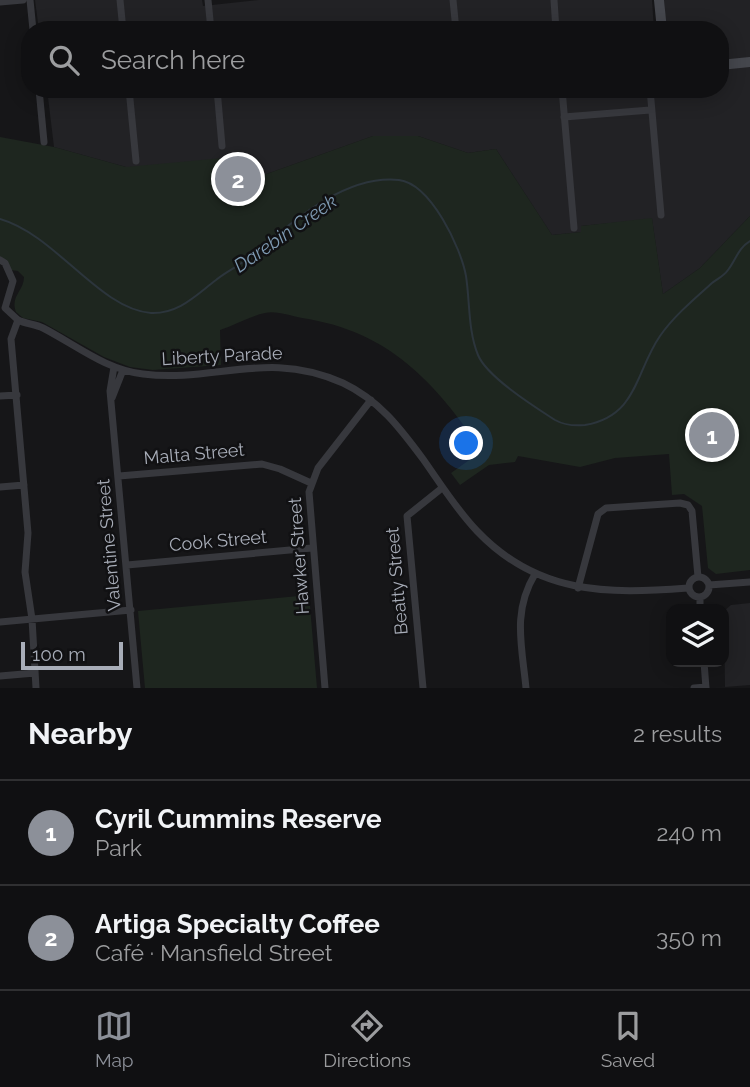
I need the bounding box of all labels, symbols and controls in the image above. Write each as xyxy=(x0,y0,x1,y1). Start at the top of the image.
search box xyxy=(21,21,729,98)
icon: search xyxy=(45,41,83,79)
text: Search here xyxy=(101,45,245,75)
pin: 2 xyxy=(215,153,261,205)
water label: Darebin Creek xyxy=(229,189,341,277)
street label: Liberty Parade xyxy=(161,342,283,369)
pin: 1 xyxy=(689,409,735,461)
your location xyxy=(449,426,483,460)
street label: Malta Street xyxy=(143,439,245,468)
street label: Valentine Street xyxy=(92,478,125,612)
street label: Hawker Street xyxy=(284,497,313,615)
street label: Cook Street xyxy=(168,526,268,555)
street label: Beatty Street xyxy=(381,526,412,636)
map controls xyxy=(666,604,729,667)
button: layers xyxy=(666,604,729,667)
scale bar xyxy=(21,639,122,671)
text: 100 m xyxy=(32,643,86,665)
text: Nearby xyxy=(28,716,132,751)
text: 2 results xyxy=(633,720,722,747)
text: Cyril Cummins Reserve xyxy=(95,804,382,834)
text: 1 xyxy=(45,819,57,846)
text: 240 m xyxy=(656,819,722,846)
text: Park xyxy=(95,834,142,861)
text: Artiga Specialty Coffee xyxy=(95,909,380,939)
text: 2 xyxy=(45,924,57,951)
text: 350 m xyxy=(656,924,722,951)
text: Café · Mansfield Street xyxy=(95,939,332,966)
tab: Map xyxy=(95,1007,134,1071)
tab: Directions xyxy=(323,1007,411,1071)
tab: Saved xyxy=(601,1007,655,1071)

